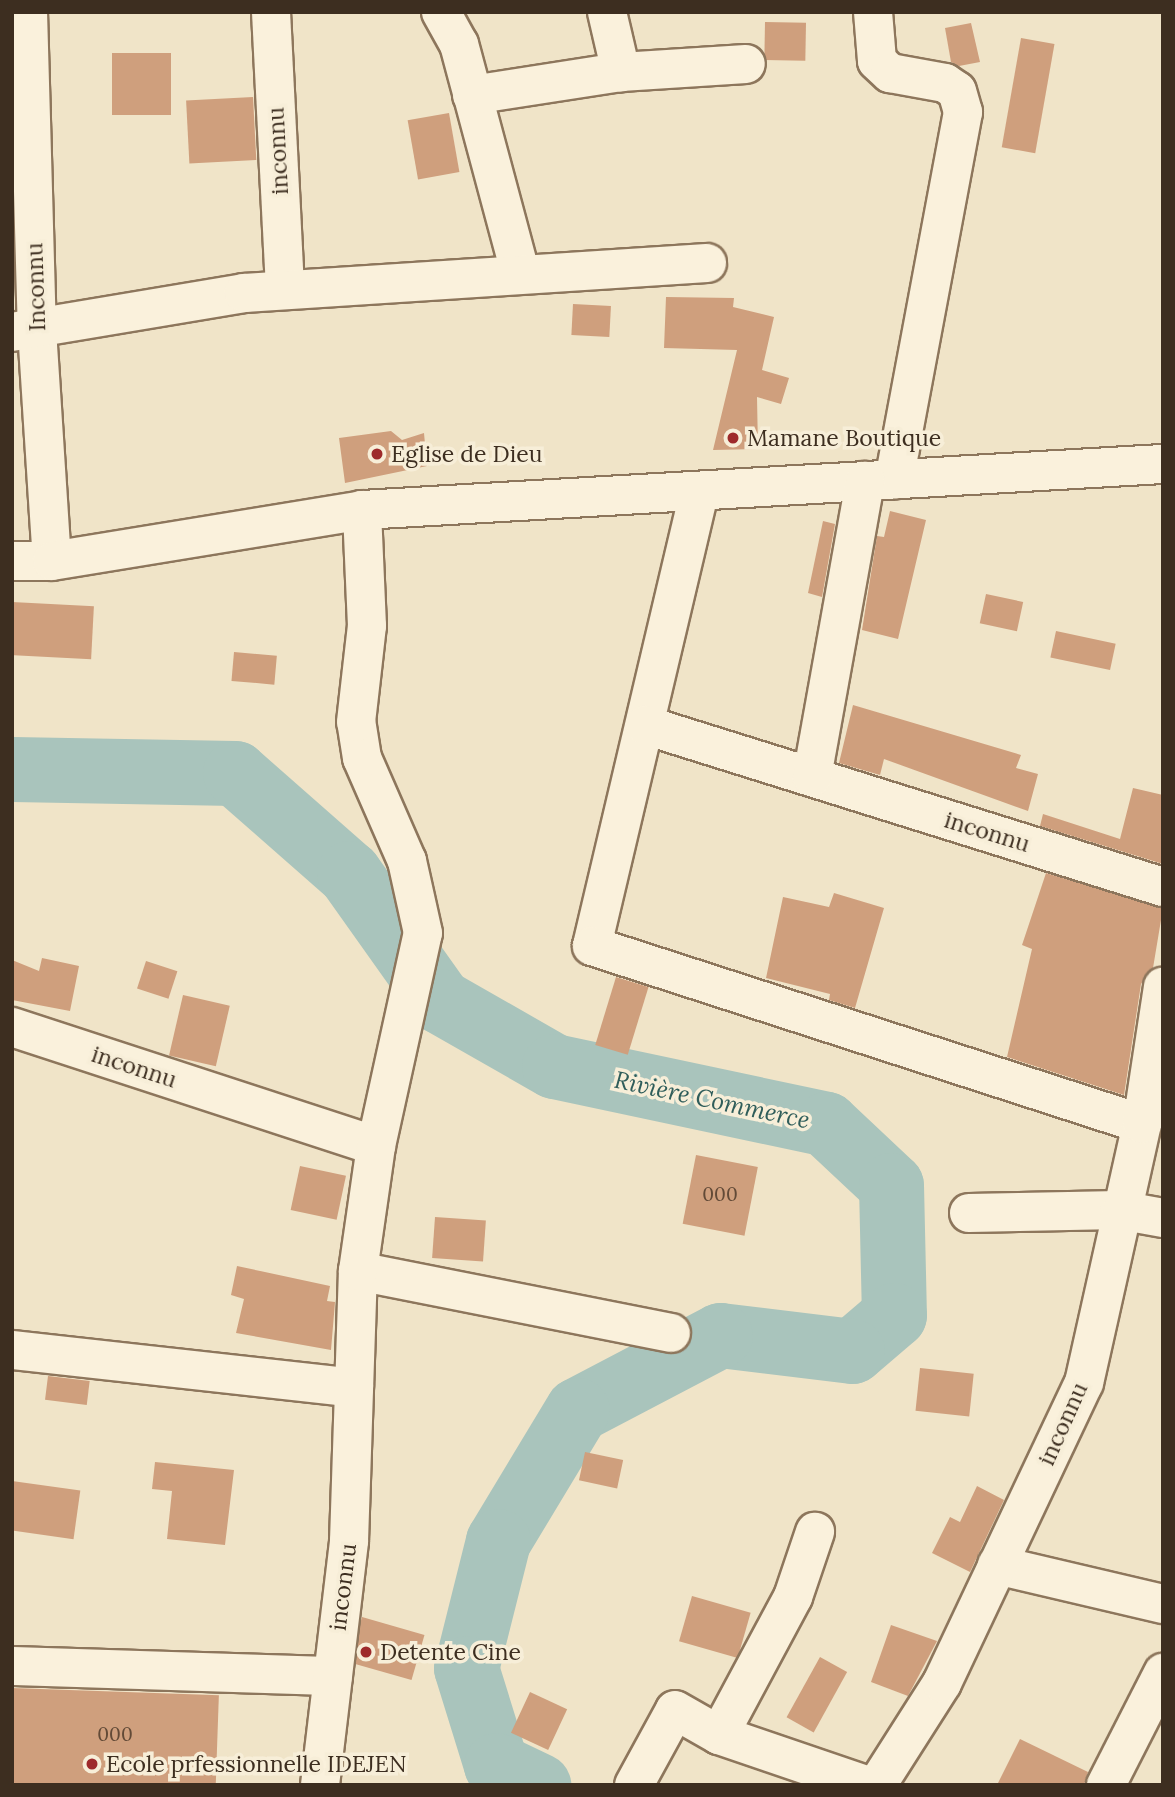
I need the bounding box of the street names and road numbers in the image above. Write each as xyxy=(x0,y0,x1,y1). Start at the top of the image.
street label: inconnu xyxy=(262,107,294,195)
street label: Inconnu xyxy=(21,242,51,332)
street label: inconnu xyxy=(941,806,1033,858)
street label: inconnu xyxy=(88,1040,180,1094)
street label: inconnu xyxy=(1033,1378,1093,1470)
street label: inconnu xyxy=(324,1542,362,1632)

